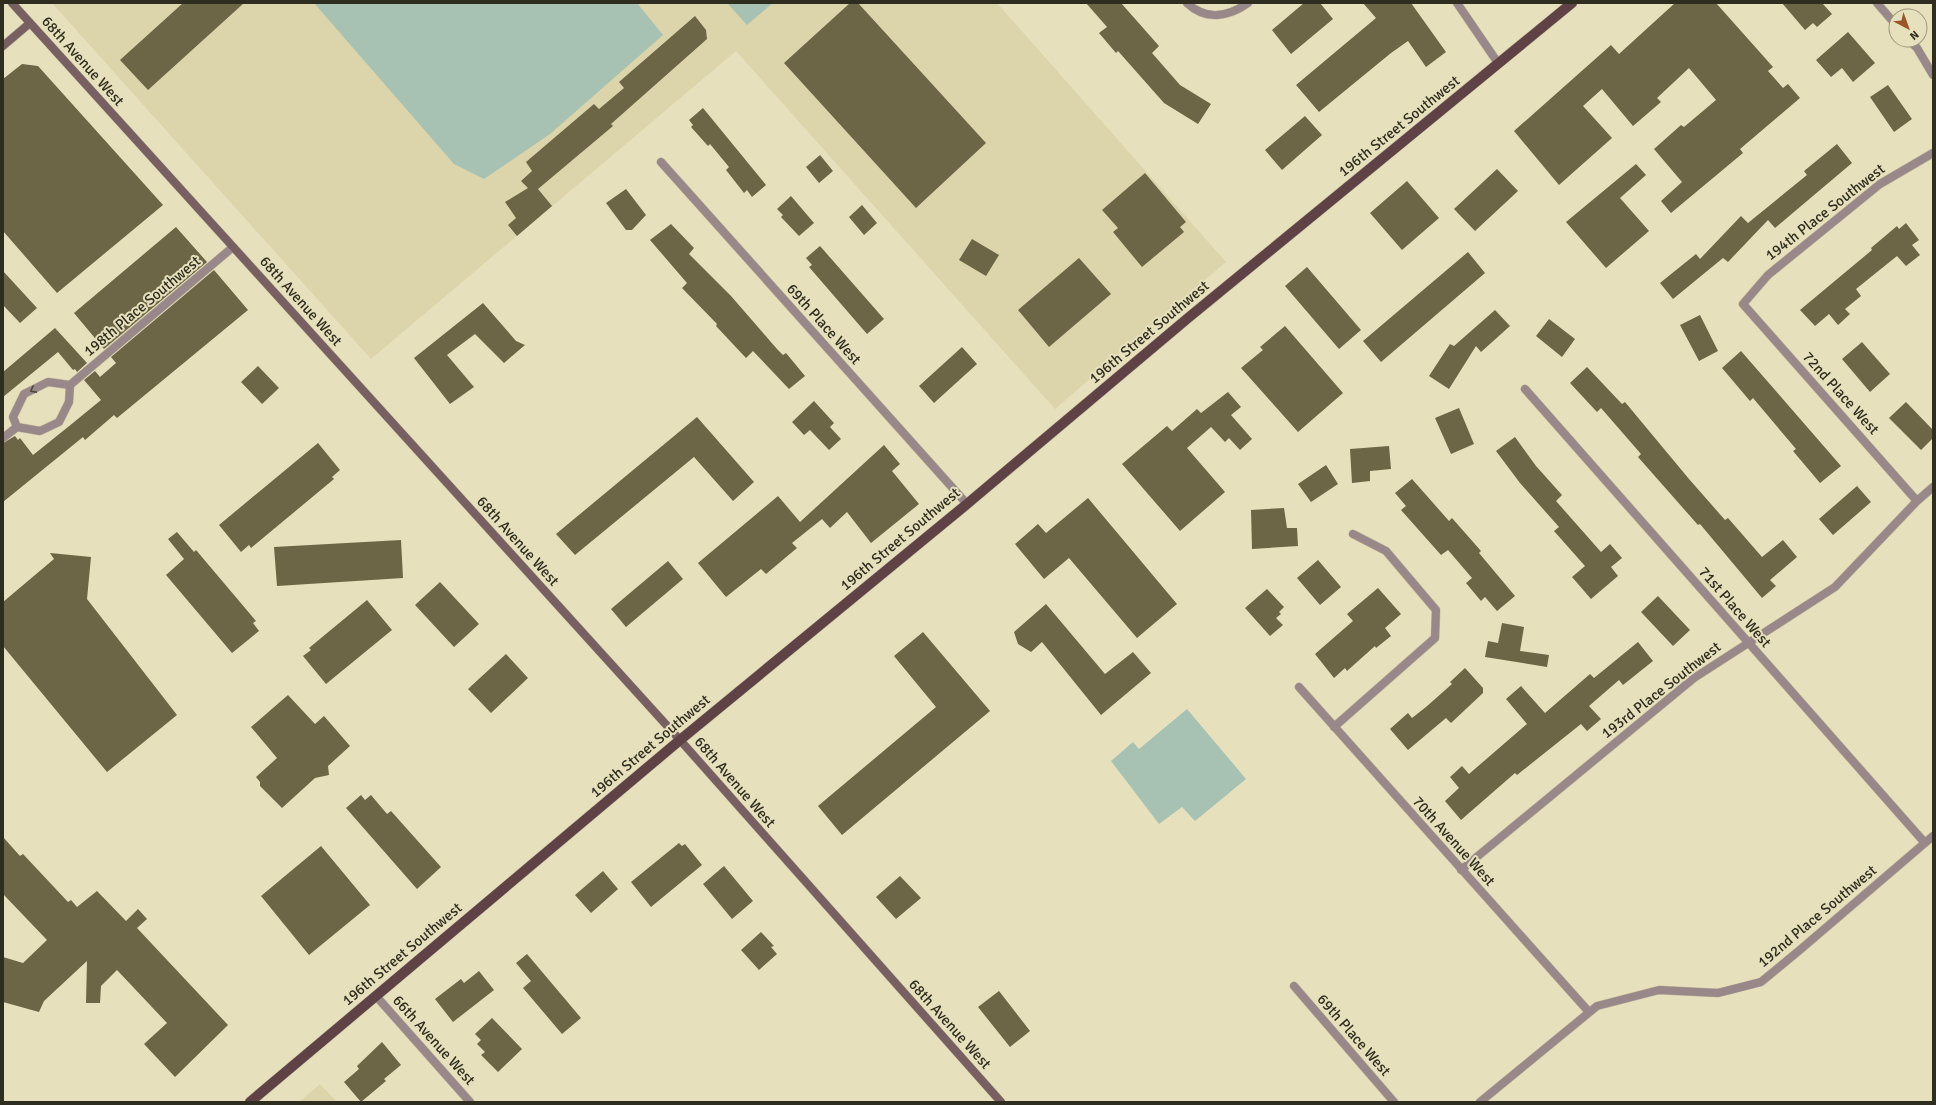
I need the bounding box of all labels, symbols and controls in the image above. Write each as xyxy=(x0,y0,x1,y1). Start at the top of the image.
north arrow xyxy=(1888,8,1928,48)
street label: 68th Avenue West xyxy=(38,12,128,110)
text: N xyxy=(1907,28,1921,43)
street label: 196th Street Southwest xyxy=(1335,72,1463,180)
street label: 194th Place Southwest xyxy=(1762,160,1888,264)
street label: 198th Place Southwest xyxy=(80,252,204,360)
street label: 68th Avenue West xyxy=(256,252,346,350)
street label: 196th Street Southwest xyxy=(1085,277,1213,387)
street label: 69th Place West xyxy=(783,280,865,368)
street label: 72nd Place West xyxy=(1799,348,1883,438)
one-way arrow xyxy=(30,385,37,392)
street label: 196th Street Southwest xyxy=(836,484,964,594)
street label: 68th Avenue West xyxy=(473,492,563,590)
street label: 71st Place West xyxy=(1695,563,1775,651)
street label: 193rd Place Southwest xyxy=(1598,638,1724,742)
street label: 196th Street Southwest xyxy=(586,691,714,801)
street label: 68th Avenue West xyxy=(691,733,779,831)
street label: 70th Avenue West xyxy=(1409,792,1499,890)
street label: 192nd Place Southwest xyxy=(1754,861,1880,971)
street label: 196th Street Southwest xyxy=(338,899,466,1009)
street label: 68th Avenue West xyxy=(905,975,995,1073)
street label: 69th Place West xyxy=(1314,990,1394,1080)
street label: 66th Avenue West xyxy=(389,991,479,1089)

